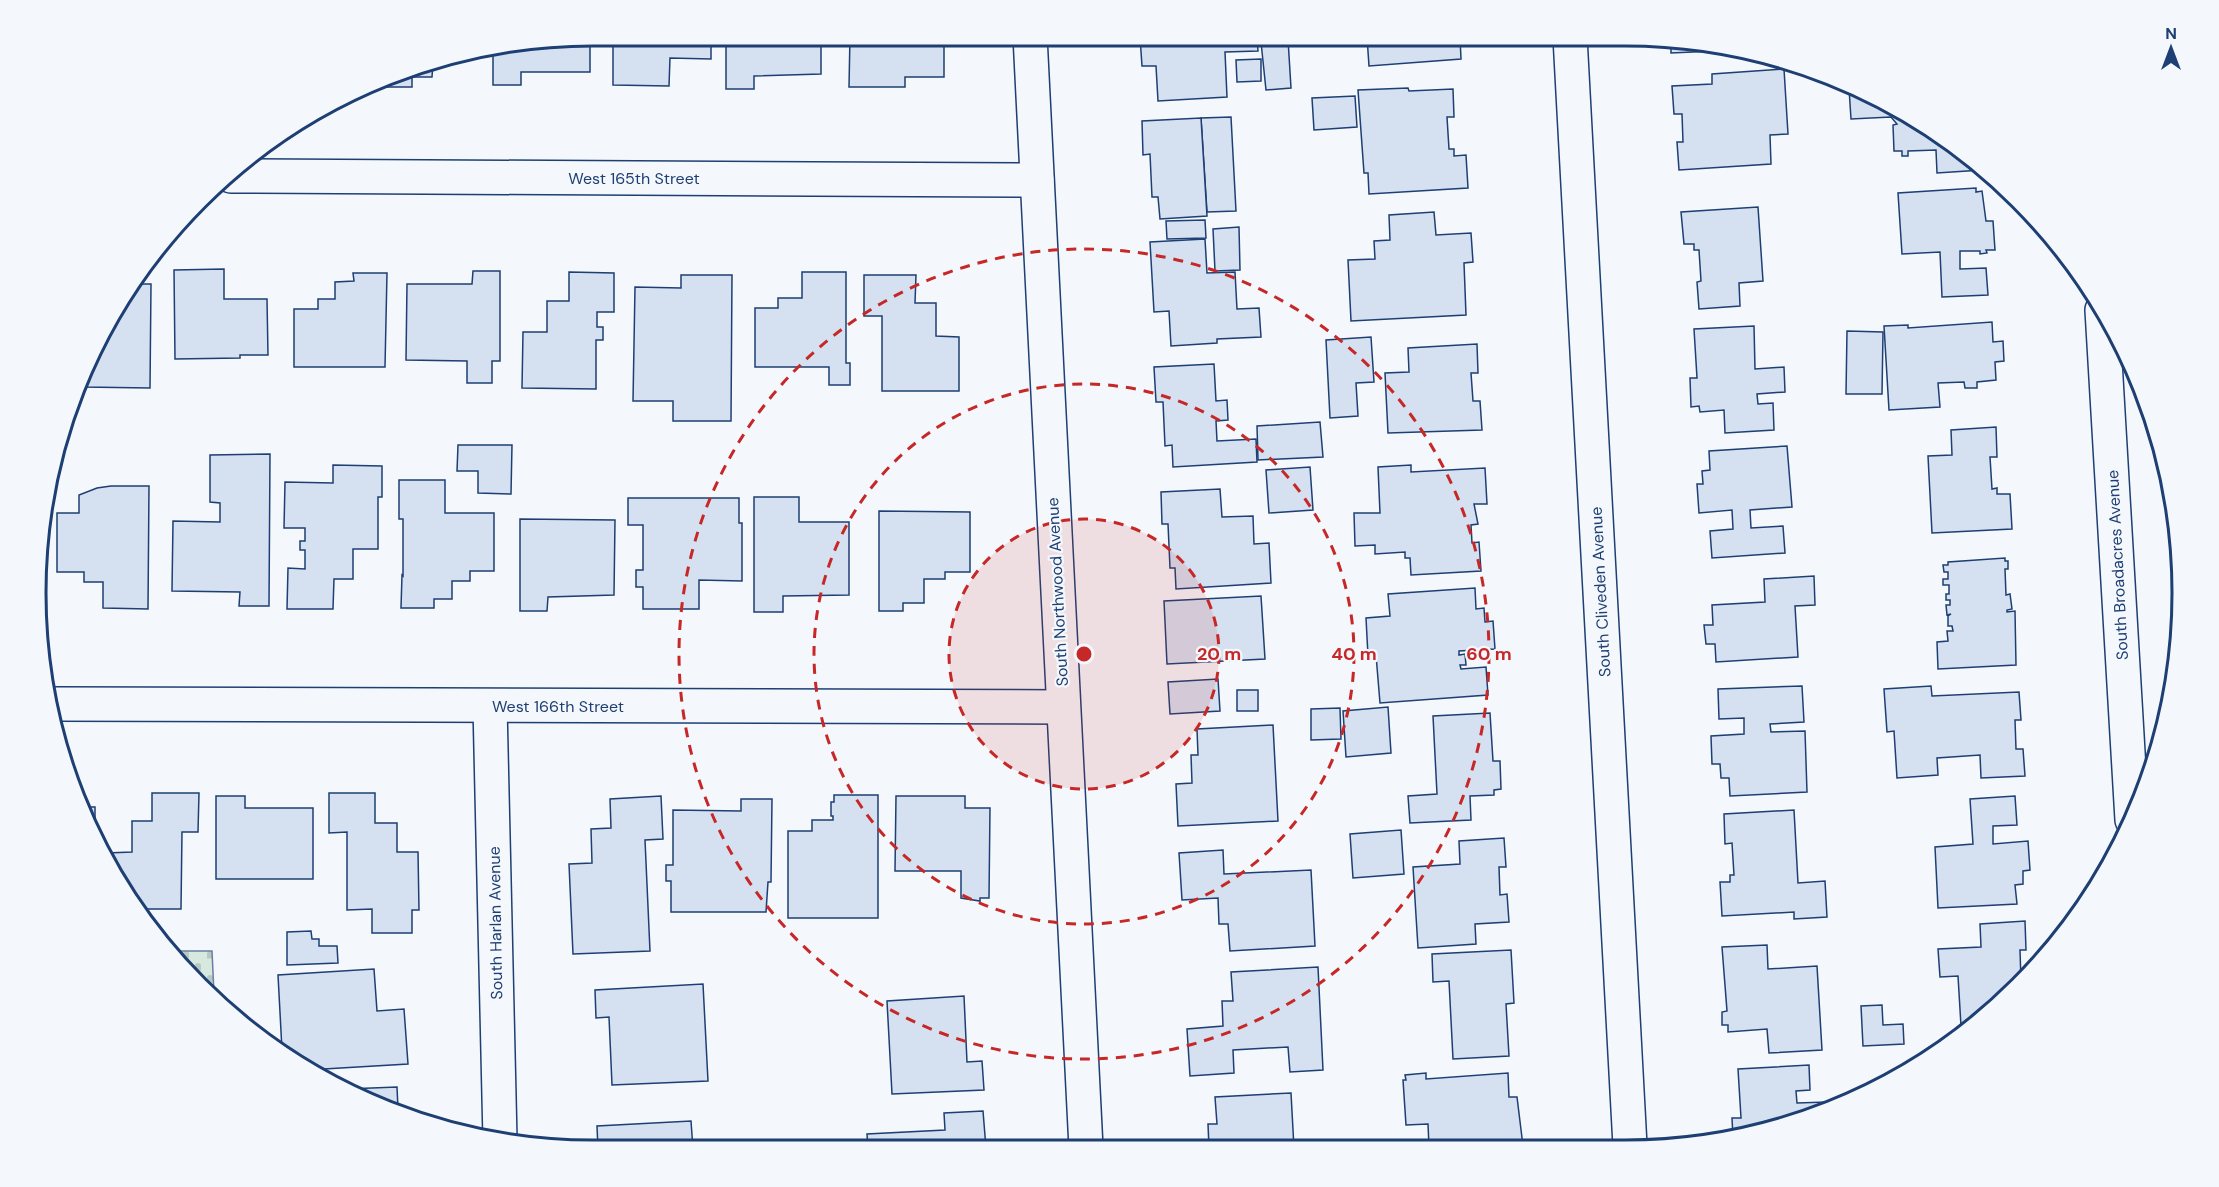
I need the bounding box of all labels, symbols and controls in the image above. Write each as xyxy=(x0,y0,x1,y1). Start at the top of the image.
north arrow xyxy=(2141,18,2201,78)
text: N xyxy=(2165,23,2177,44)
street label: West 165th Street xyxy=(568,168,700,189)
street label: South Broadacres Avenue xyxy=(2102,469,2133,661)
street label: South Northwood Avenue xyxy=(1042,497,1073,687)
street label: South Cliveden Avenue xyxy=(1586,506,1615,678)
text: 20 m xyxy=(1197,642,1241,666)
text: 40 m xyxy=(1331,642,1377,666)
text: 60 m xyxy=(1466,642,1512,666)
centre of rings xyxy=(1074,644,1094,664)
street label: West 166th Street xyxy=(492,696,624,717)
street label: South Harlan Avenue xyxy=(484,846,507,1000)

